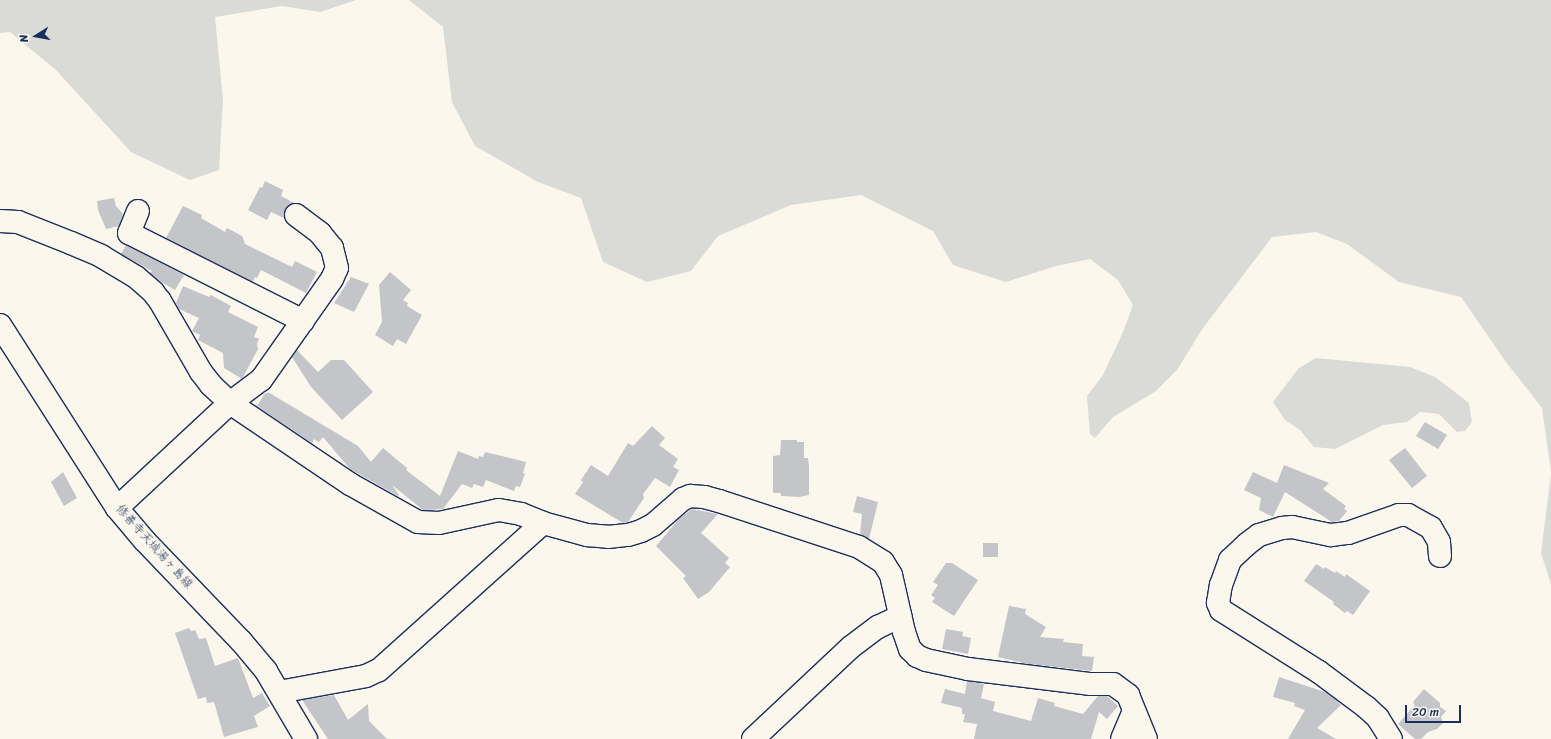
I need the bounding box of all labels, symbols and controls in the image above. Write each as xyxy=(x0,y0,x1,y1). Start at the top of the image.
north arrow xyxy=(16,16,56,56)
text: N xyxy=(14,33,34,44)
street label: 修善寺天城湯ヶ島線 xyxy=(113,502,195,592)
scale bar xyxy=(1407,697,1463,723)
text: 20 m xyxy=(1412,701,1439,723)

